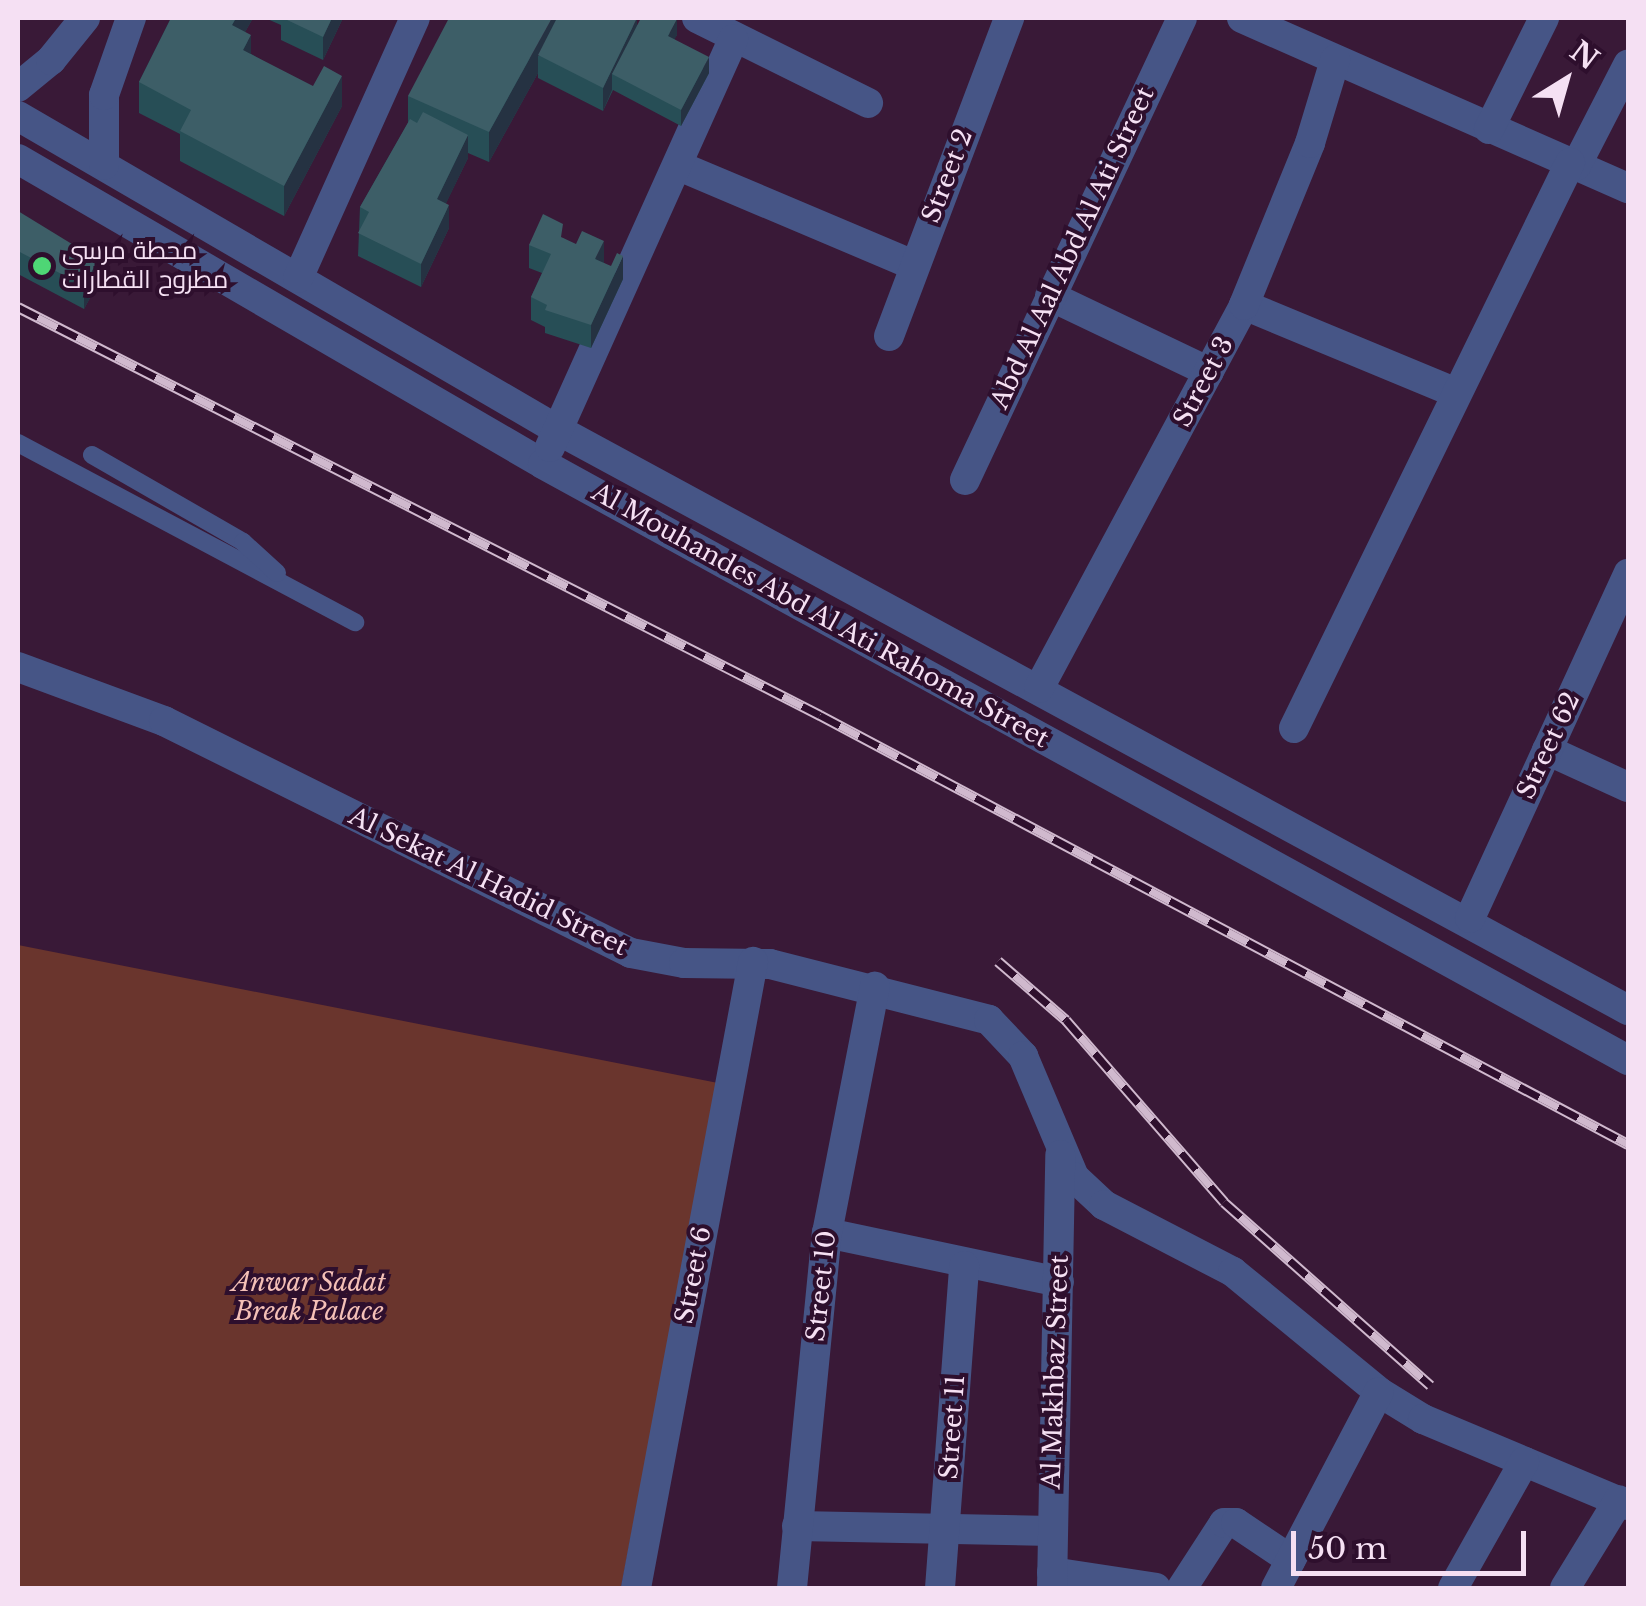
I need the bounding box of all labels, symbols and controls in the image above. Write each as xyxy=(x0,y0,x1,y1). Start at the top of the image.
north arrow xyxy=(1516,30,1616,130)
text: N xyxy=(1563,34,1605,78)
street label: Abd Al Aal Abd Al Ati Street xyxy=(984,80,1162,416)
street label: Street 2 xyxy=(916,125,980,227)
place label: محطة مرسى مطروح القطارات xyxy=(62,237,228,296)
marker: محطة مرسى مطروح القطارات xyxy=(31,255,53,277)
street label: Street 3 xyxy=(1168,332,1240,432)
street label: Al Mouhandes Abd Al Ati Rahoma Street xyxy=(585,477,1055,755)
street label: Street 62 xyxy=(1511,688,1587,804)
street label: Al Sekat Al Hadid Street xyxy=(343,801,633,963)
street label: Street 6 xyxy=(670,1224,718,1326)
street label: Street 10 xyxy=(801,1229,843,1343)
street label: Al Makhbaz Street xyxy=(1037,1254,1075,1490)
park label: Anwar Sadat Break Palace xyxy=(232,1269,386,1328)
street label: Street 11 xyxy=(934,1374,972,1480)
scale bar xyxy=(1296,1511,1531,1573)
text: 50 m xyxy=(1308,1530,1387,1567)

